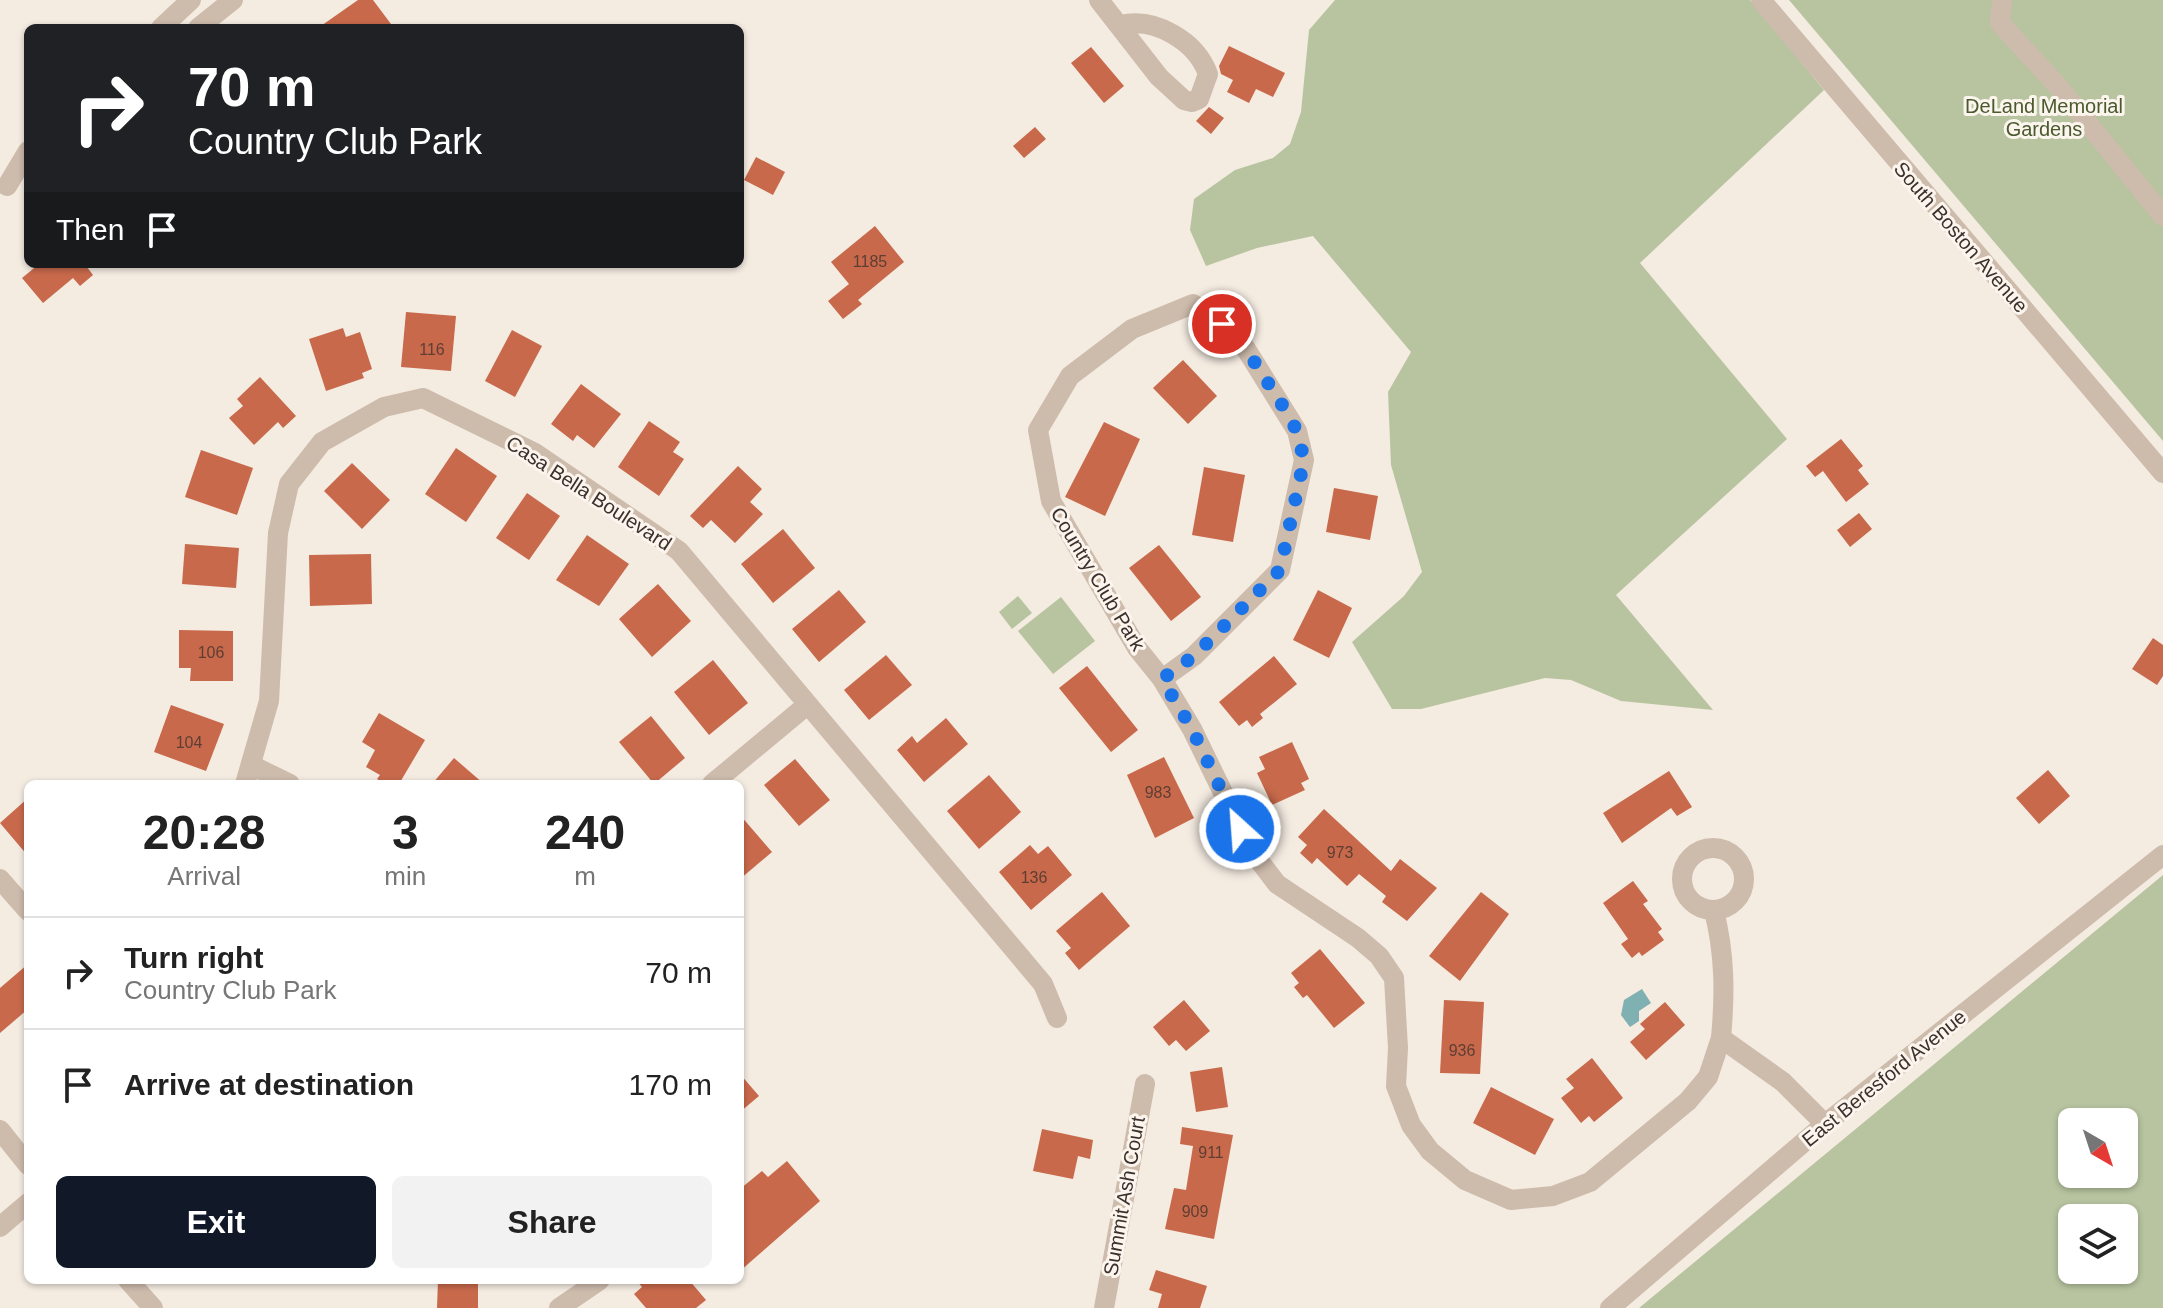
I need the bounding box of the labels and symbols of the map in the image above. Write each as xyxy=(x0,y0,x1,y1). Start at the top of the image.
park label: DeLand Memorial Gardens xyxy=(1965,95,2123,140)
street label: South Boston Avenue xyxy=(1890,157,2032,317)
house number: 1185 xyxy=(853,253,887,270)
pin xyxy=(1188,290,1256,358)
house number: 116 xyxy=(419,341,445,358)
street label: Casa Bella Boulevard xyxy=(502,431,676,555)
street label: Country Club Park xyxy=(1046,503,1150,656)
house number: 106 xyxy=(198,644,224,661)
house number: 104 xyxy=(176,734,202,751)
house number: 983 xyxy=(1145,784,1171,801)
position arrow xyxy=(1198,787,1282,871)
house number: 973 xyxy=(1327,844,1353,861)
house number: 136 xyxy=(1021,869,1047,886)
street label: East Beresford Avenue xyxy=(1798,1005,1970,1151)
house number: 936 xyxy=(1449,1042,1475,1059)
north arrow xyxy=(2058,1108,2138,1188)
street label: Summit Ash Court xyxy=(1099,1114,1149,1277)
house number: 911 xyxy=(1198,1144,1224,1161)
house number: 909 xyxy=(1182,1203,1208,1220)

